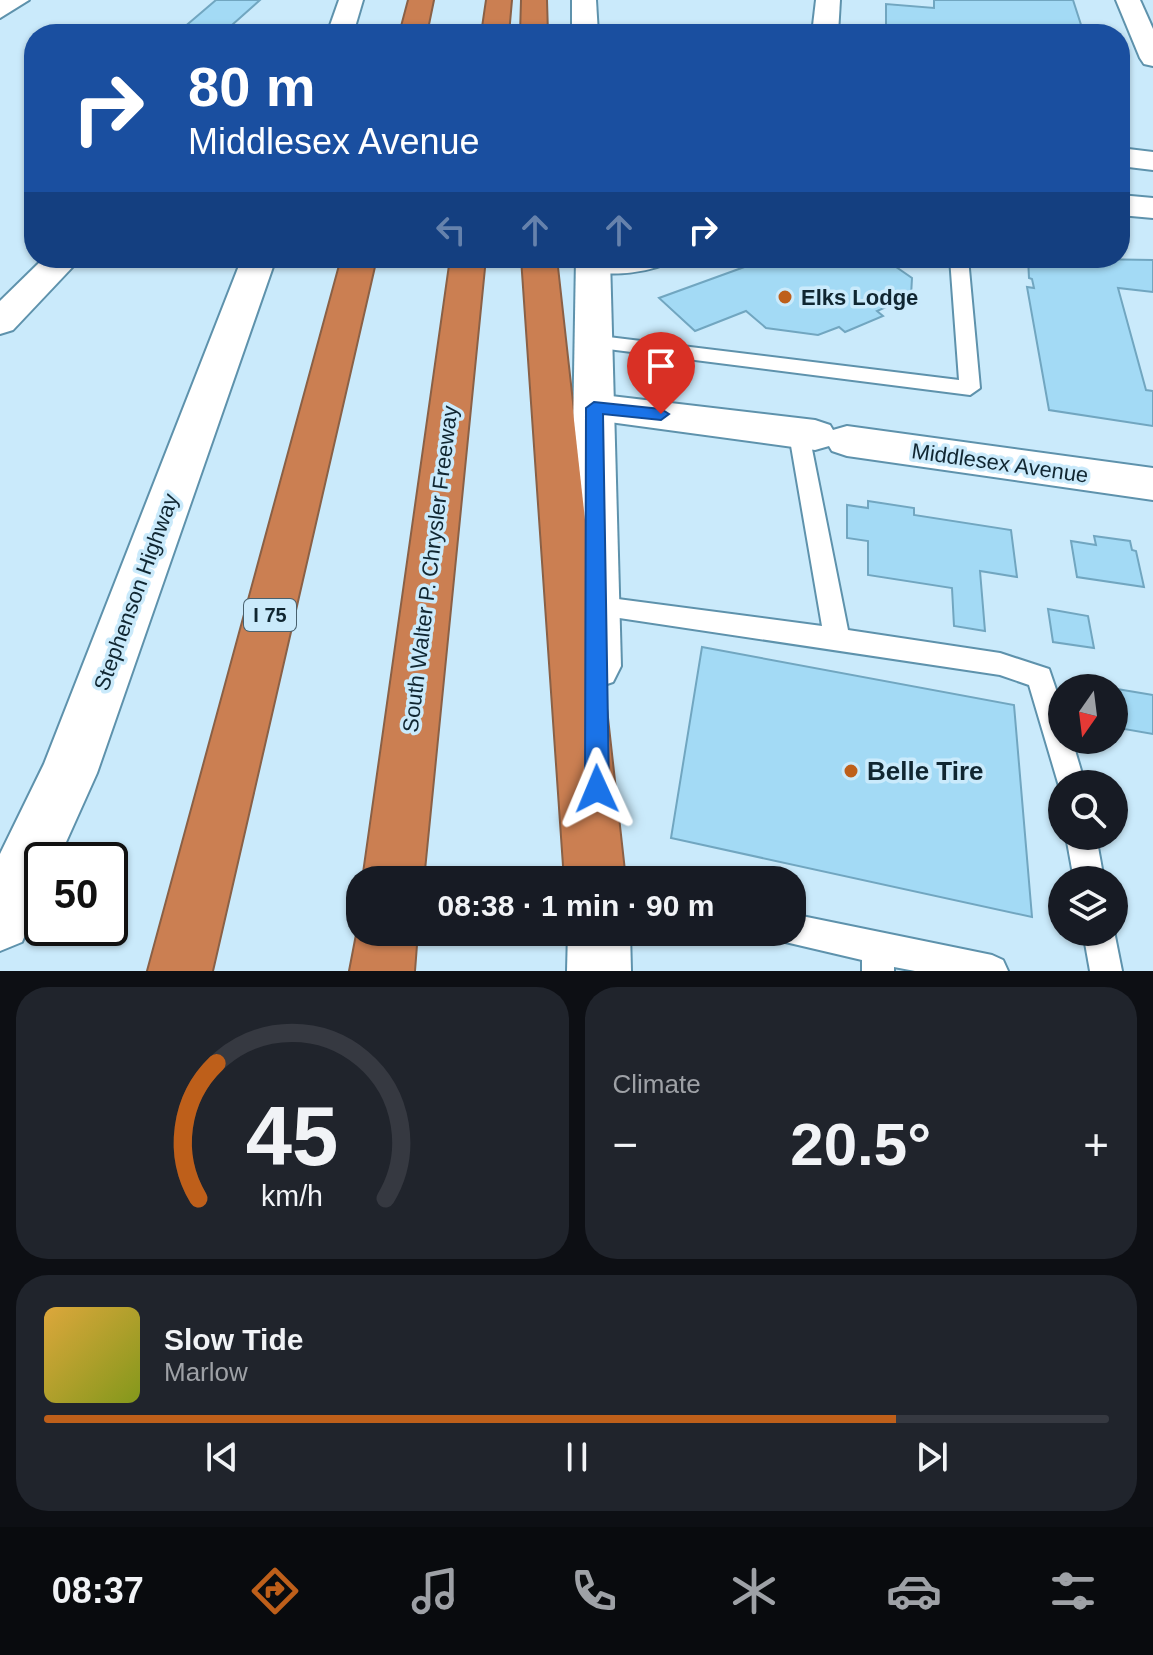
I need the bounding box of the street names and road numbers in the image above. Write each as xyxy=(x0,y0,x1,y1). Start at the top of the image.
street label: South Walter P. Chrysler Freeway xyxy=(398,404,462,734)
street label: Middlesex Avenue xyxy=(910,438,1090,488)
street label: Stephenson Highway xyxy=(89,490,183,694)
road number: I 75 xyxy=(244,599,296,631)

